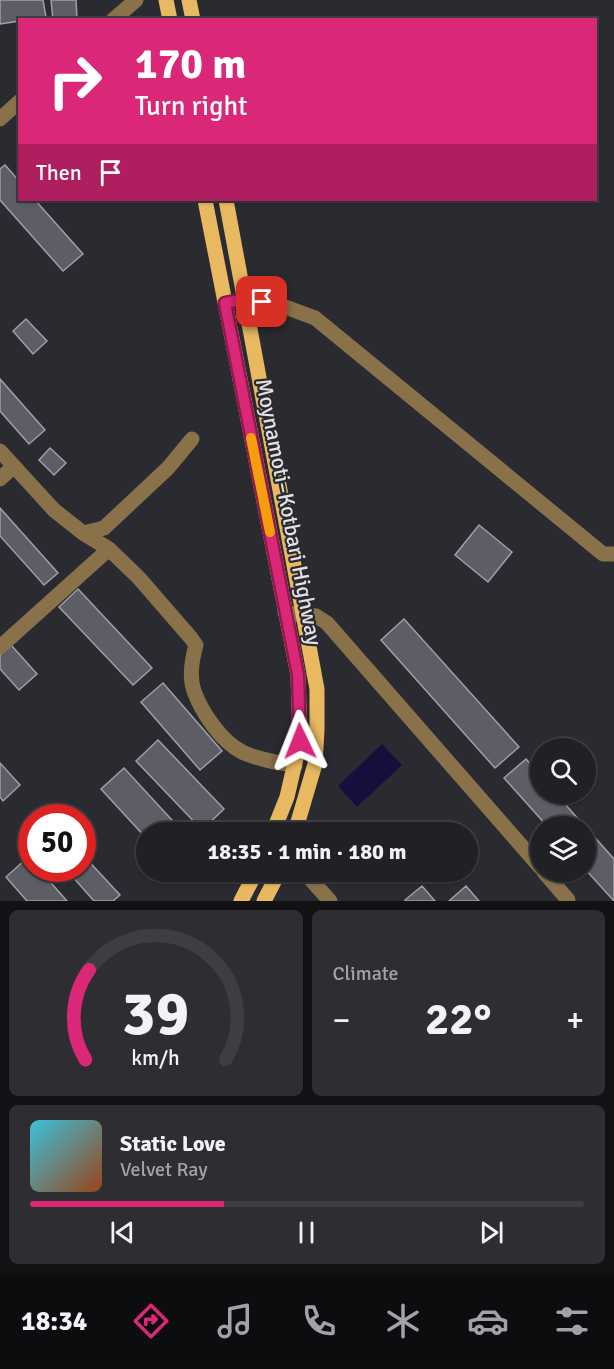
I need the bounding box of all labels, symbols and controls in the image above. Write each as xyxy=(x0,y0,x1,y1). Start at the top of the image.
text: 170 m xyxy=(135,39,246,90)
icon: right xyxy=(36,42,114,120)
text: Turn right xyxy=(135,90,248,123)
icon: arrive xyxy=(94,156,127,189)
text: Then xyxy=(36,159,82,186)
pin xyxy=(236,276,287,327)
icon: arrive xyxy=(245,285,278,318)
street label: Moynamoti–Kotbari Highway xyxy=(250,376,328,648)
position arrow xyxy=(268,709,332,773)
map controls xyxy=(530,738,596,882)
button: search xyxy=(530,738,596,804)
speed limit sign: 50 xyxy=(18,804,96,882)
button: layers xyxy=(530,816,596,882)
text: 18:35 · 1 min · 180 m xyxy=(207,838,407,865)
text: Climate xyxy=(333,961,398,986)
text: 39 xyxy=(122,975,189,1052)
text: 22° xyxy=(425,992,492,1047)
text: − xyxy=(333,1000,350,1041)
text: + xyxy=(566,1000,584,1041)
text: km/h xyxy=(131,1045,180,1071)
text: Static Love xyxy=(120,1130,226,1157)
text: Velvet Ray xyxy=(120,1157,208,1182)
icon: previous xyxy=(106,1216,139,1249)
icon: pause xyxy=(290,1216,323,1249)
icon: next xyxy=(475,1216,508,1249)
icon: directions xyxy=(130,1300,172,1342)
icon: music xyxy=(214,1300,256,1342)
icon: phone xyxy=(298,1300,340,1342)
icon: climate xyxy=(382,1300,424,1342)
icon: car xyxy=(467,1300,509,1342)
icon: filters xyxy=(551,1300,593,1342)
text: 18:34 xyxy=(21,1305,87,1338)

